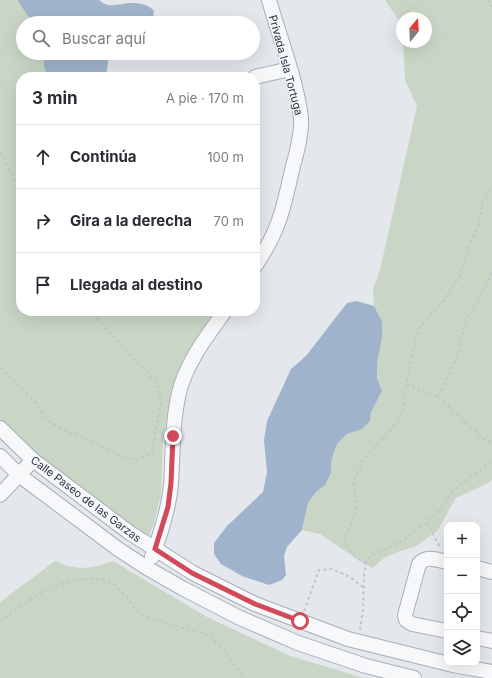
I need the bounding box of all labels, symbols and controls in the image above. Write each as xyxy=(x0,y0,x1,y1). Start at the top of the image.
north arrow xyxy=(396,12,432,48)
street label: Privada Isla Tortuga xyxy=(266,13,306,117)
search box xyxy=(16,16,260,60)
icon: search xyxy=(30,27,52,49)
text: Buscar aquí xyxy=(62,29,146,48)
text: 3 min xyxy=(32,88,78,108)
text: A pie · 170 m xyxy=(166,90,244,106)
icon: ahead xyxy=(32,146,54,168)
text: Continúa xyxy=(70,147,137,166)
text: 100 m xyxy=(207,149,244,165)
icon: right xyxy=(32,210,54,232)
text: Gira a la derecha xyxy=(70,211,192,230)
text: 70 m xyxy=(214,213,244,229)
icon: arrive xyxy=(32,274,54,296)
text: Llegada al destino xyxy=(70,275,203,294)
route end xyxy=(164,427,182,445)
street label: Calle Paseo de las Garzas xyxy=(28,453,144,545)
map controls xyxy=(444,522,480,666)
button: + xyxy=(444,522,480,558)
button: − xyxy=(444,558,480,594)
button: locate xyxy=(444,594,480,630)
route start xyxy=(291,612,309,630)
button: layers xyxy=(444,630,480,666)

